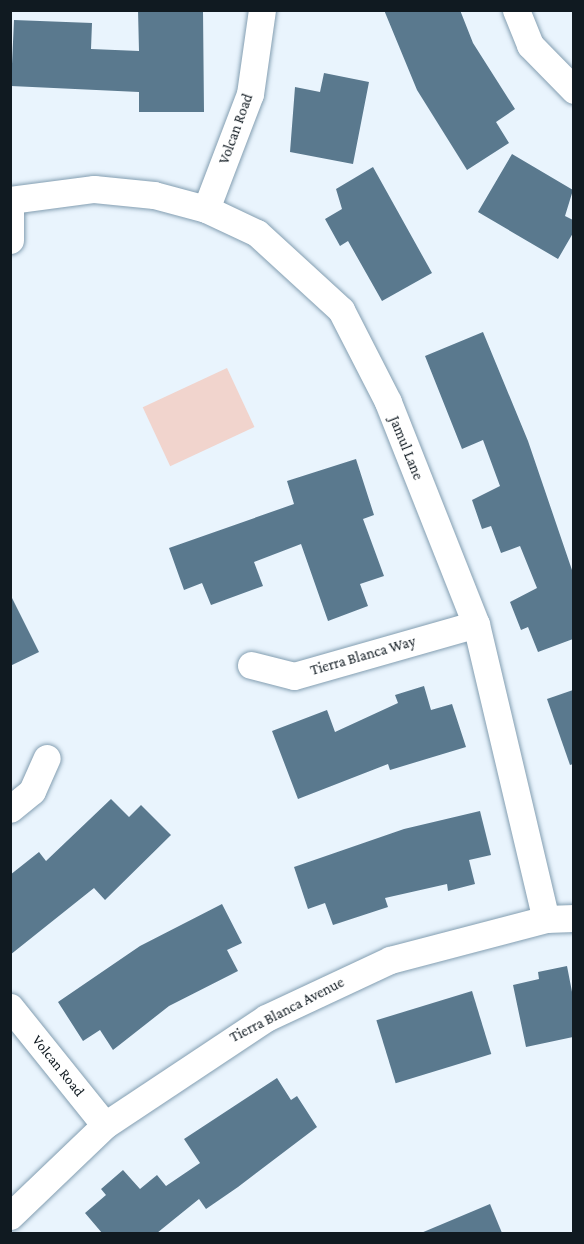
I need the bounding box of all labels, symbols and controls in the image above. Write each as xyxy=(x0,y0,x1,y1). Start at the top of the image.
street label: Volcan Road xyxy=(215,91,257,167)
street label: Jamul Lane xyxy=(385,413,427,483)
street label: Tierra Blanca Way xyxy=(308,632,418,680)
street label: Tierra Blanca Avenue xyxy=(227,973,347,1047)
street label: Volcan Road xyxy=(28,1032,88,1100)

